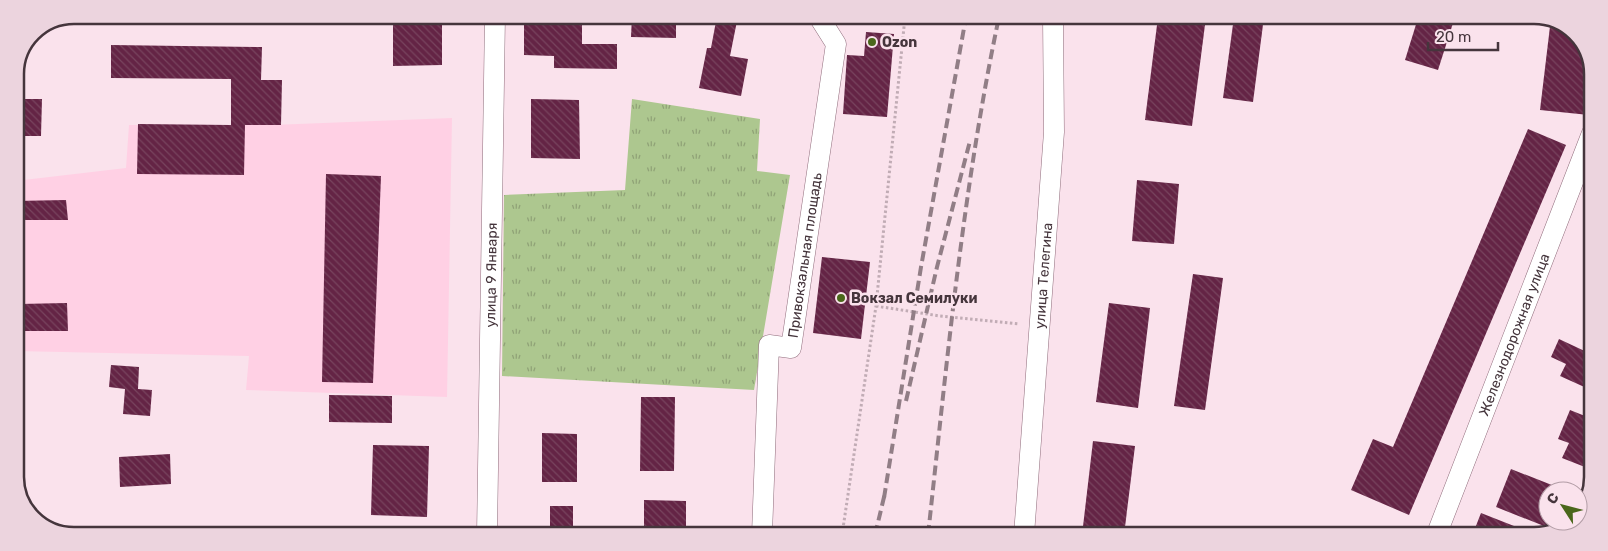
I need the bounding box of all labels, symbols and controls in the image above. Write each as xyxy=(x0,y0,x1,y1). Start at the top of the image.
scale bar xyxy=(1428,20,1498,52)
text: 20 m xyxy=(1436,28,1471,46)
place label: Ozon xyxy=(882,34,917,51)
marker: Ozon xyxy=(866,36,878,48)
street label: Привокзальная площадь xyxy=(785,172,826,339)
street label: улица 9 Января xyxy=(482,222,501,328)
street label: улица Телегина xyxy=(1031,222,1056,329)
street label: Железнодорожная улица xyxy=(1475,251,1554,419)
place label: Вокзал Семилуки xyxy=(851,290,977,307)
marker: Вокзал Семилуки xyxy=(835,292,847,304)
north arrow xyxy=(1538,481,1588,531)
text: С xyxy=(1543,490,1563,508)

